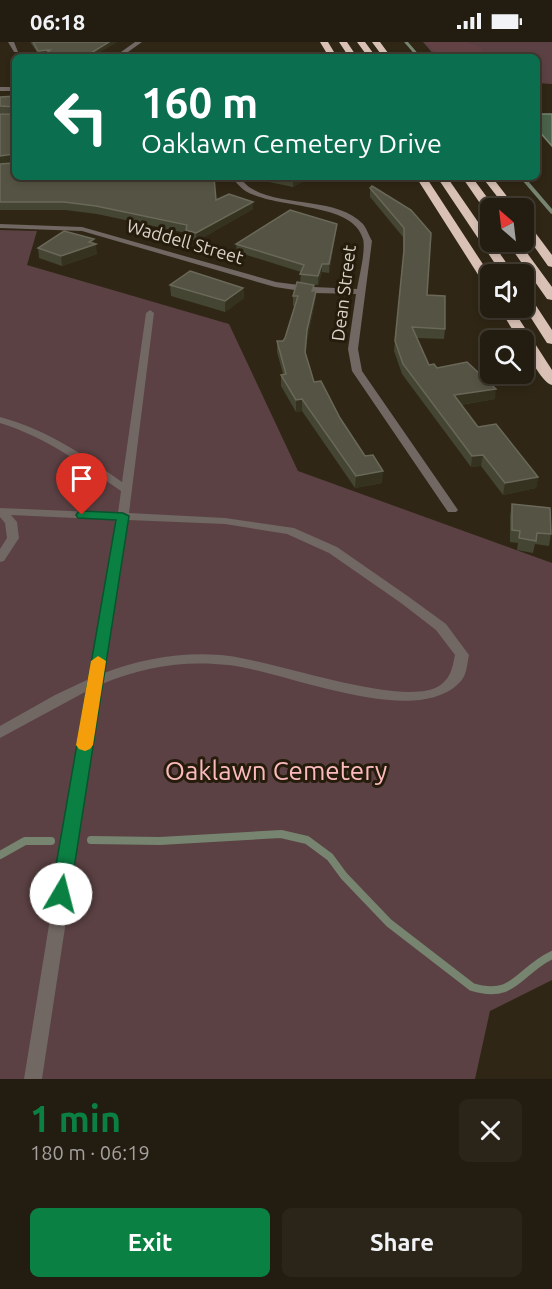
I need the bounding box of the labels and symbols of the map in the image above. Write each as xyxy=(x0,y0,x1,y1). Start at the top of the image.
north arrow xyxy=(480,198,534,252)
street label: Waddell Street xyxy=(125,215,246,267)
street label: Dean Street xyxy=(327,244,359,342)
pin xyxy=(56,453,107,515)
park label: Oaklawn Cemetery xyxy=(165,756,387,785)
position arrow xyxy=(29,862,93,926)

